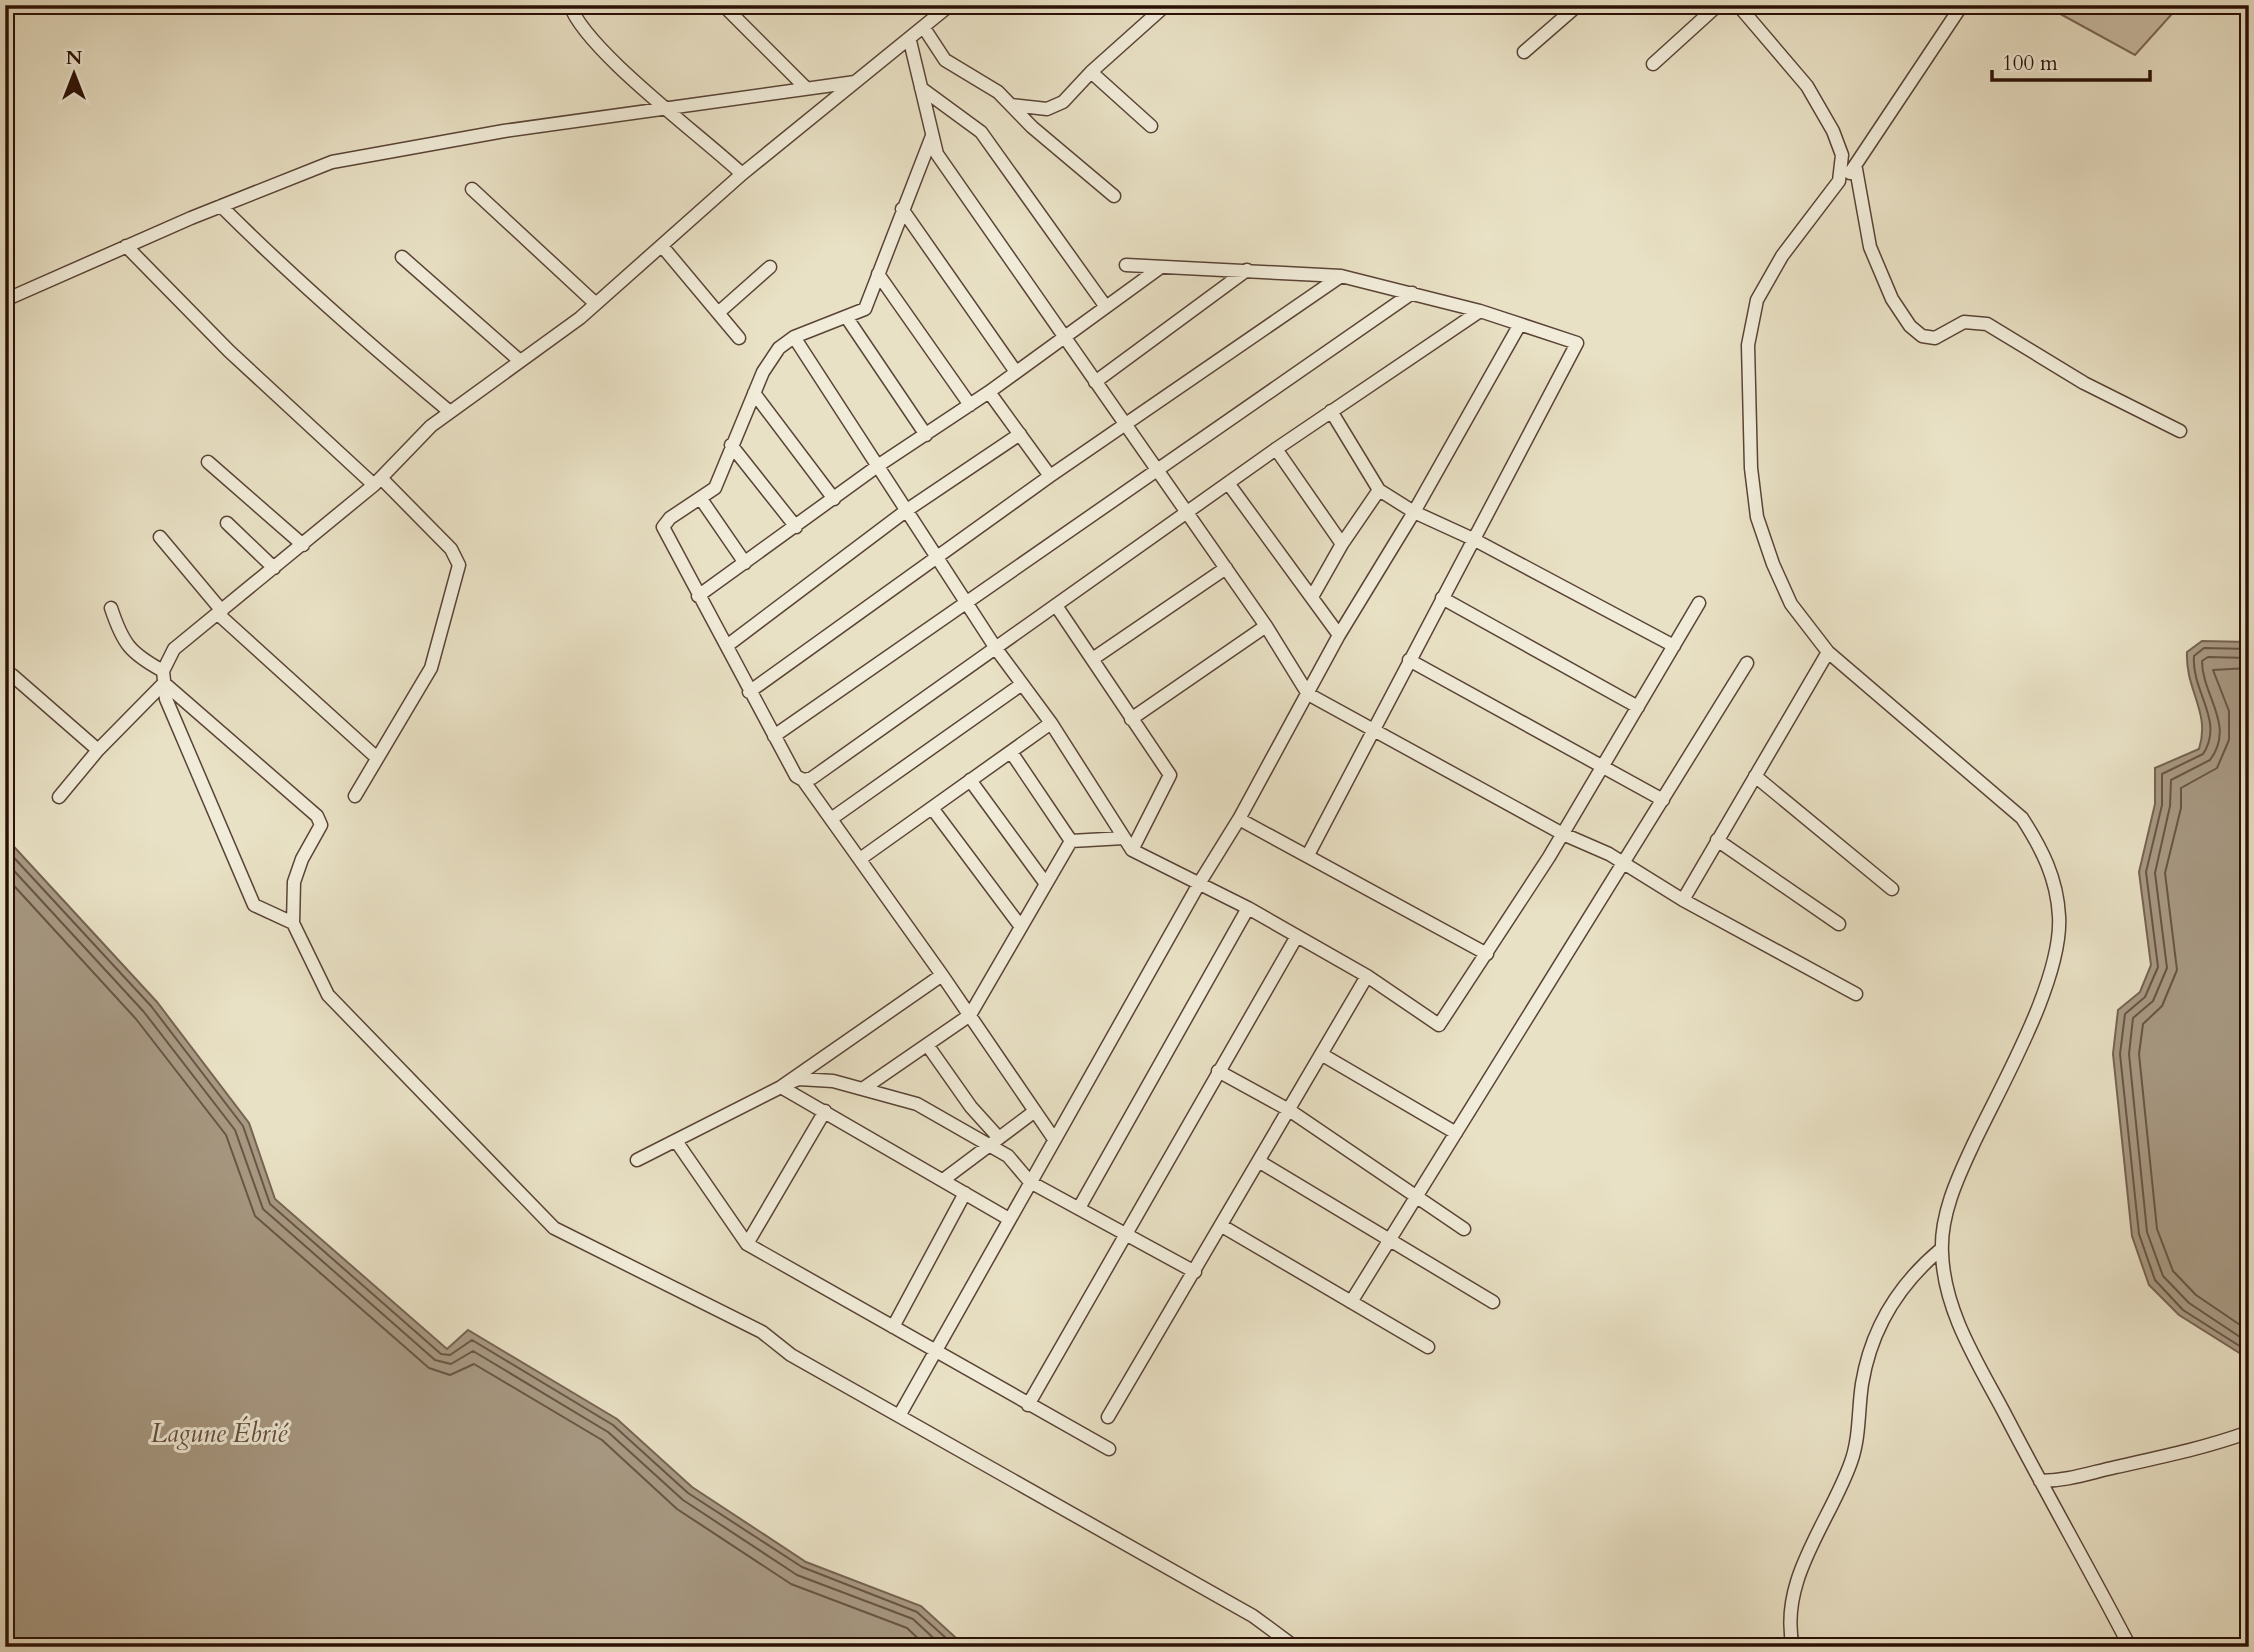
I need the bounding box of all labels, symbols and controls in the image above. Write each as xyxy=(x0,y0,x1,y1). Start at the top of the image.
north arrow xyxy=(38,38,108,108)
scale bar xyxy=(1992,38,2149,82)
text: N xyxy=(66,45,83,71)
text: 100 m xyxy=(2002,49,2058,78)
water label: Lagune Ébrié xyxy=(151,1416,289,1451)

